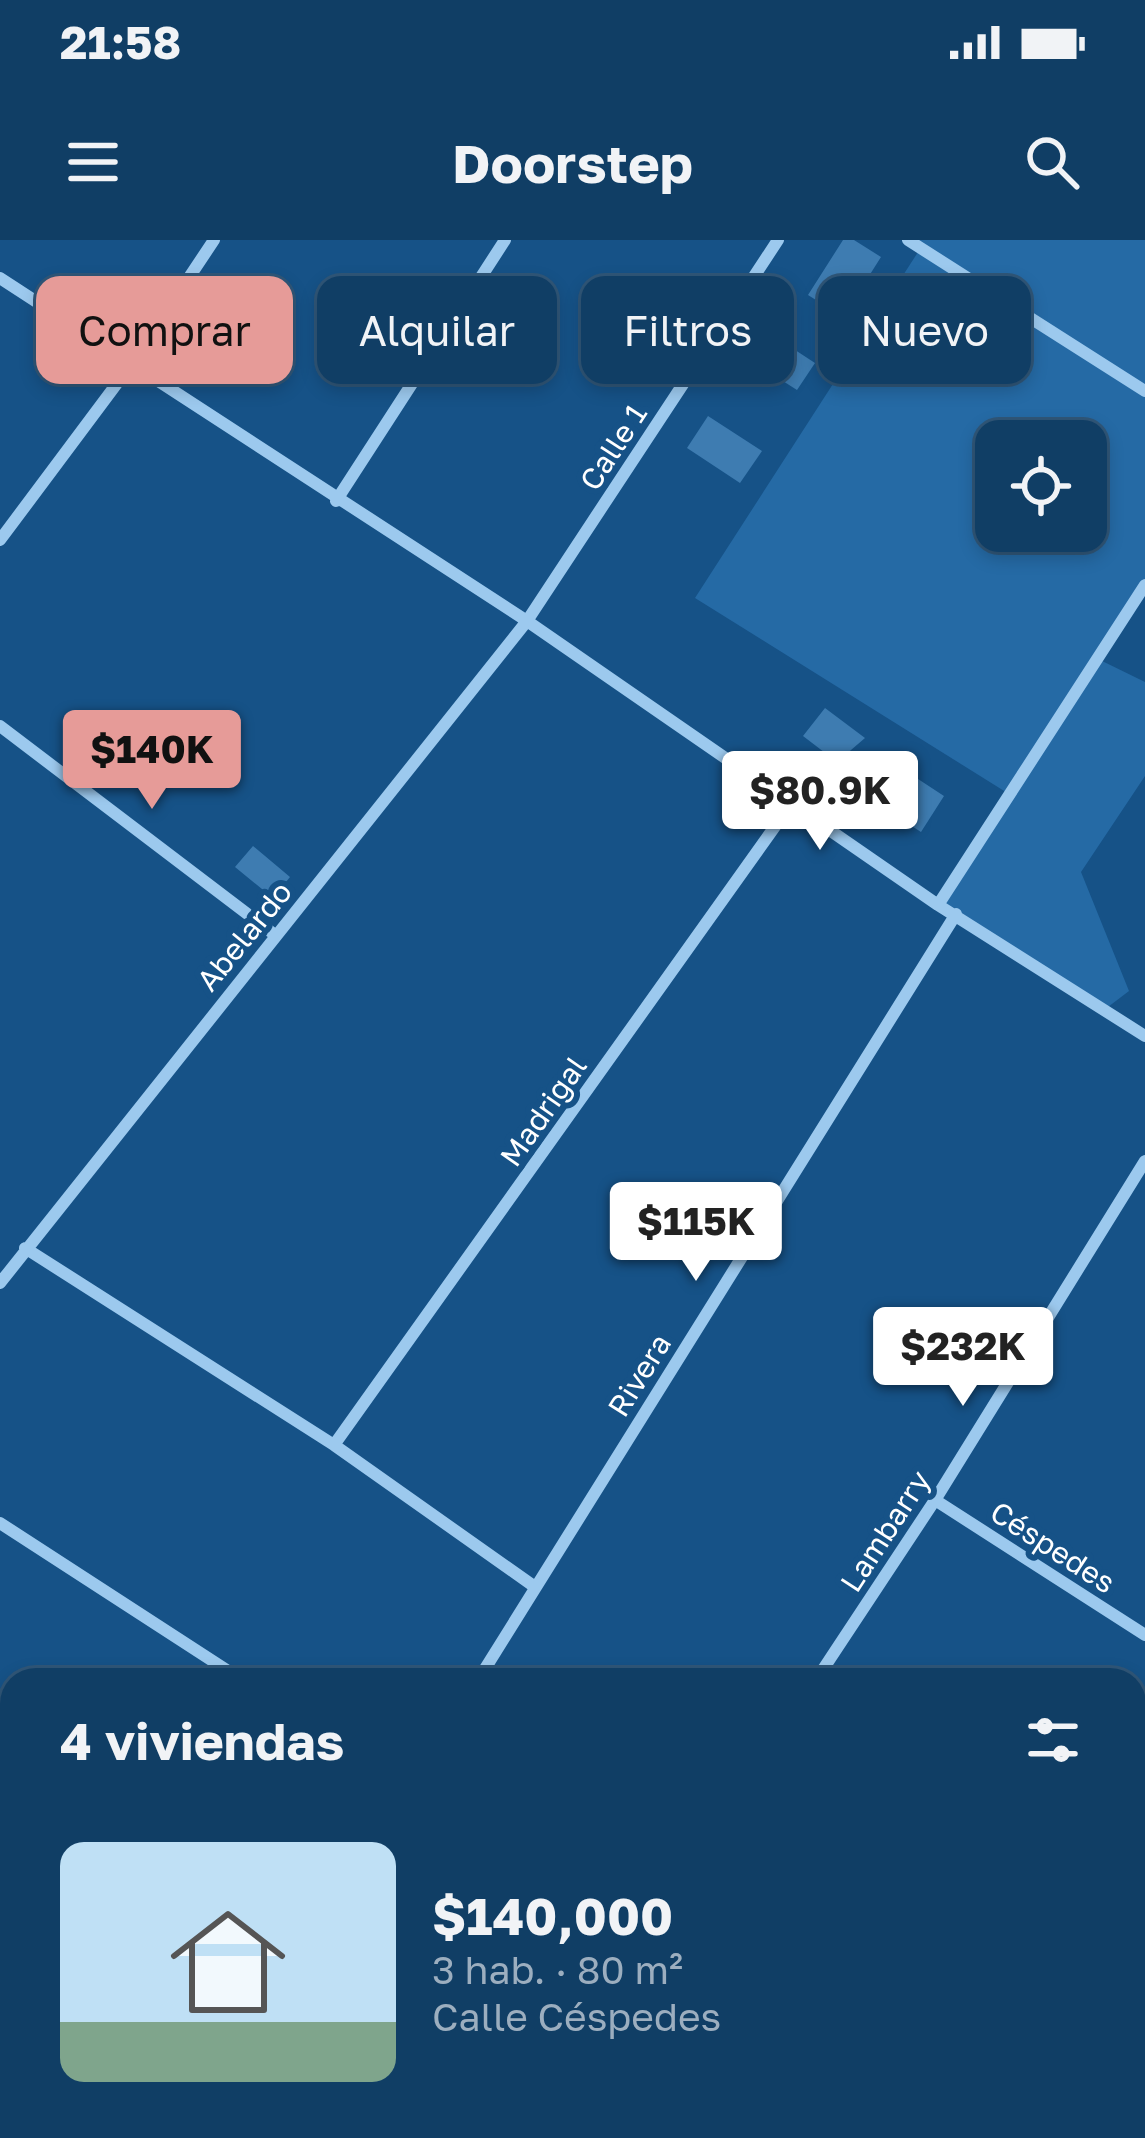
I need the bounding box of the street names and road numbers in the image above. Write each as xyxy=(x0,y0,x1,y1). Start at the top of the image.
street label: Calle 1 xyxy=(572,397,654,497)
street label: Abelardo xyxy=(189,874,299,998)
street label: Madrigal xyxy=(492,1049,594,1173)
street label: Rivera xyxy=(600,1327,678,1423)
street label: Lambarry xyxy=(832,1463,938,1598)
street label: Céspedes xyxy=(984,1493,1122,1601)

